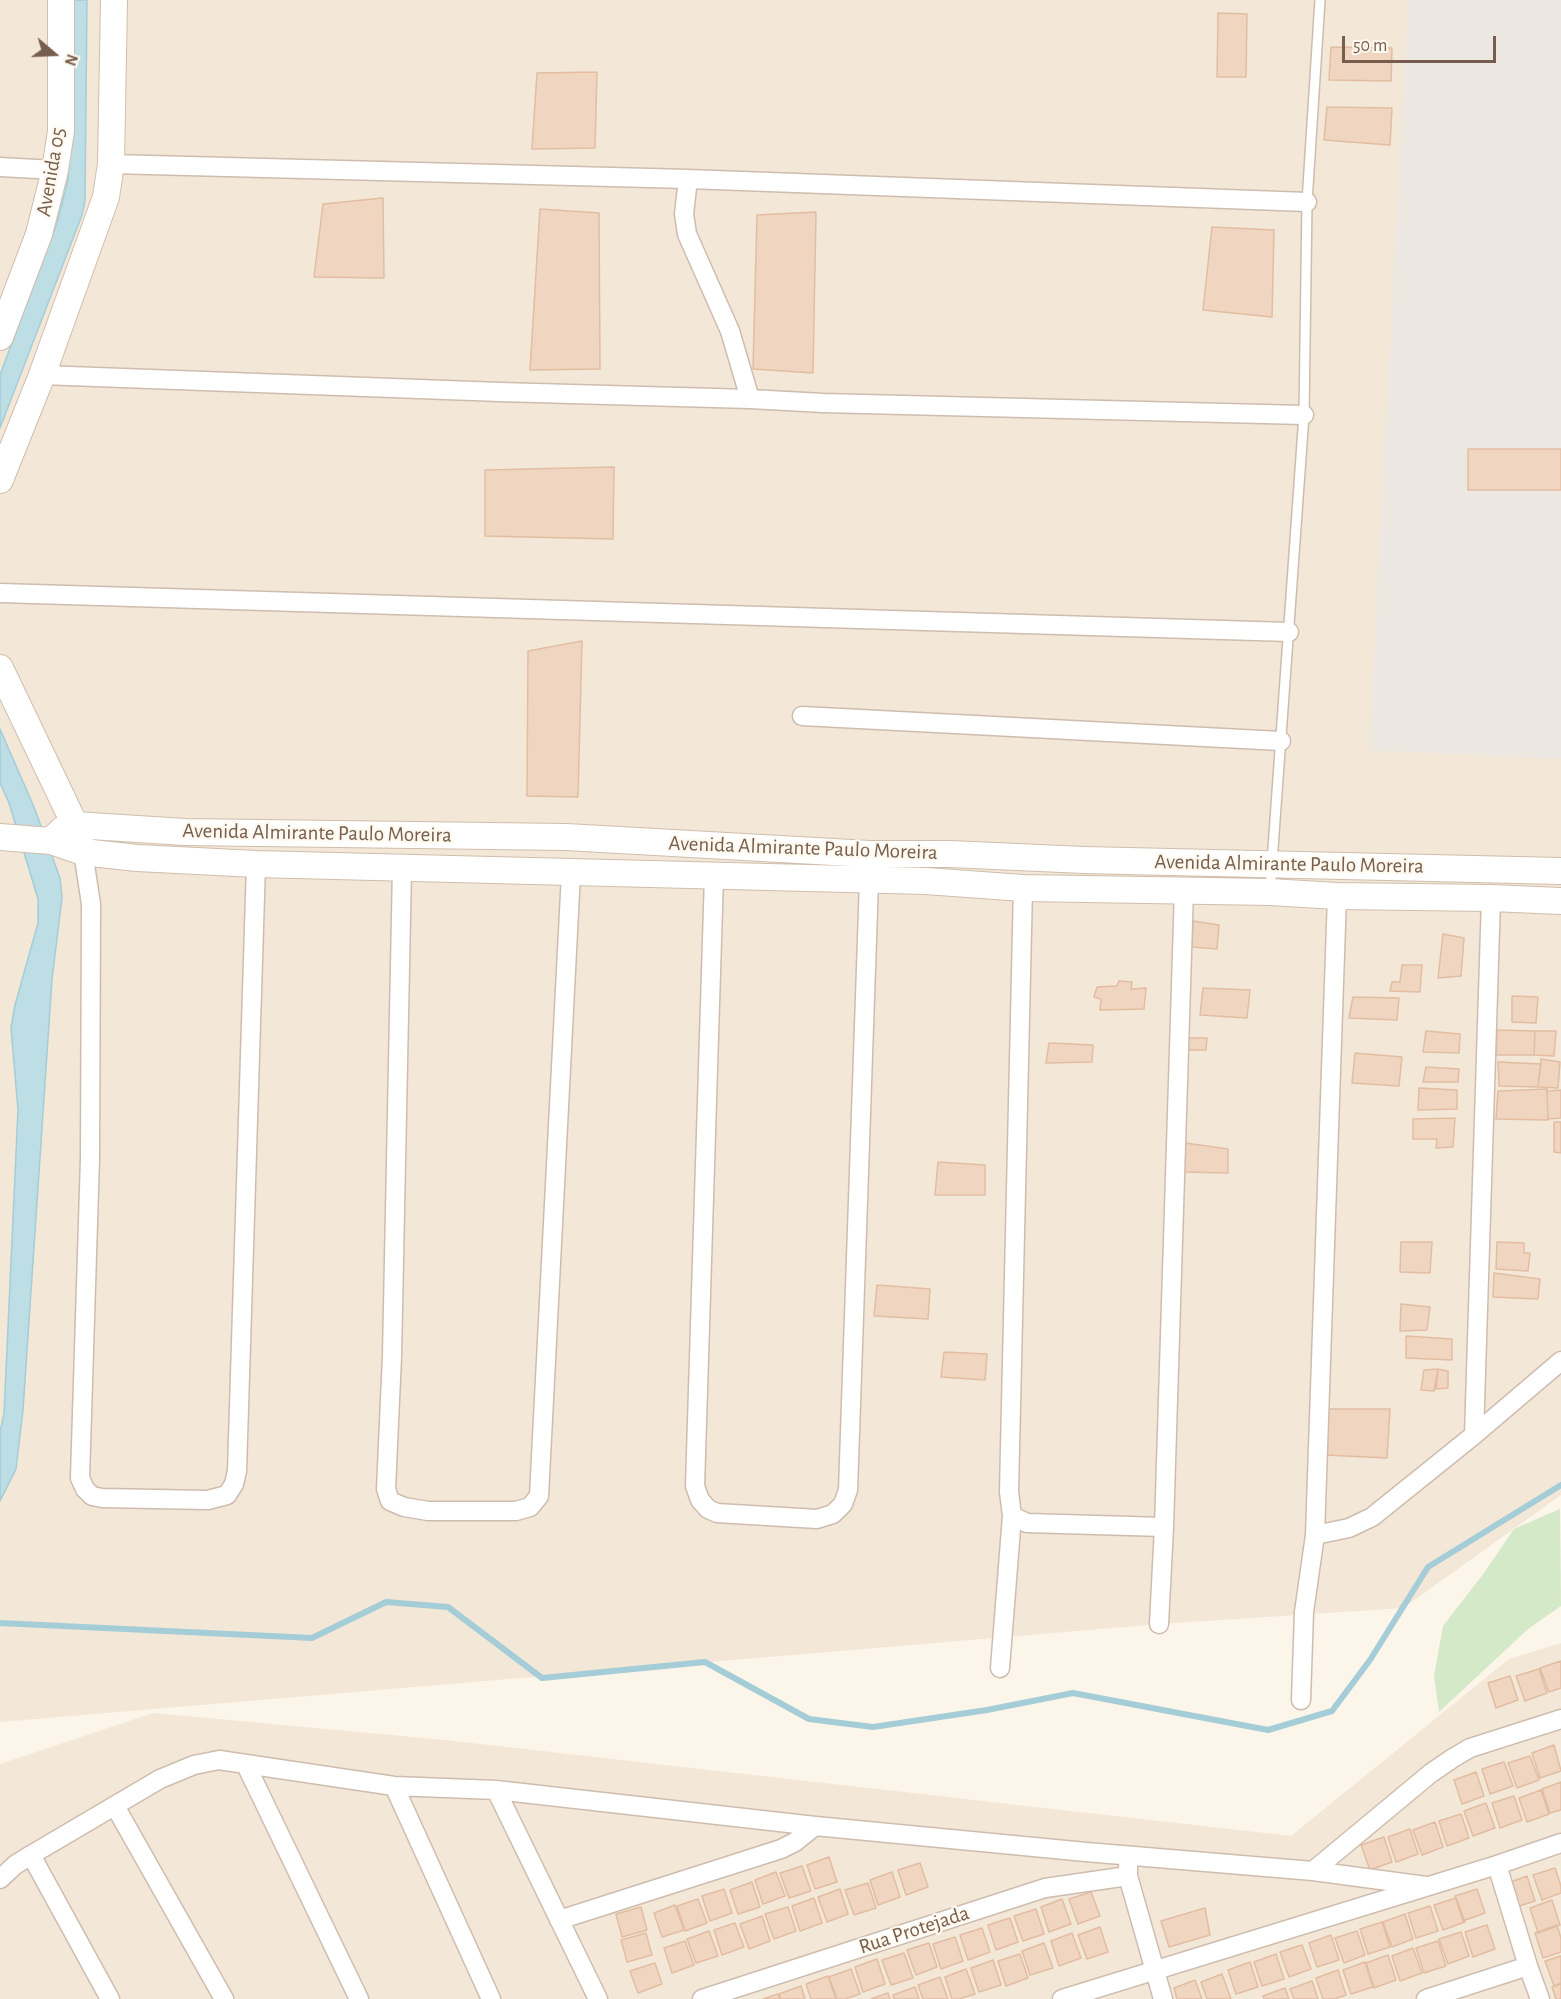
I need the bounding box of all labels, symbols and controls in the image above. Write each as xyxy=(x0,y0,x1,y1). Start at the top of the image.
north arrow xyxy=(24,24,84,84)
scale bar xyxy=(1345,24,1500,62)
text: 50 m xyxy=(1353,37,1387,55)
text: N xyxy=(62,52,80,68)
street label: Avenida 05 xyxy=(31,126,71,218)
street label: Avenida Almirante Paulo Moreira xyxy=(182,818,452,848)
street label: Avenida Almirante Paulo Moreira xyxy=(668,831,938,865)
street label: Avenida Almirante Paulo Moreira xyxy=(1154,849,1424,879)
street label: Rua Protejada xyxy=(856,1900,972,1960)

